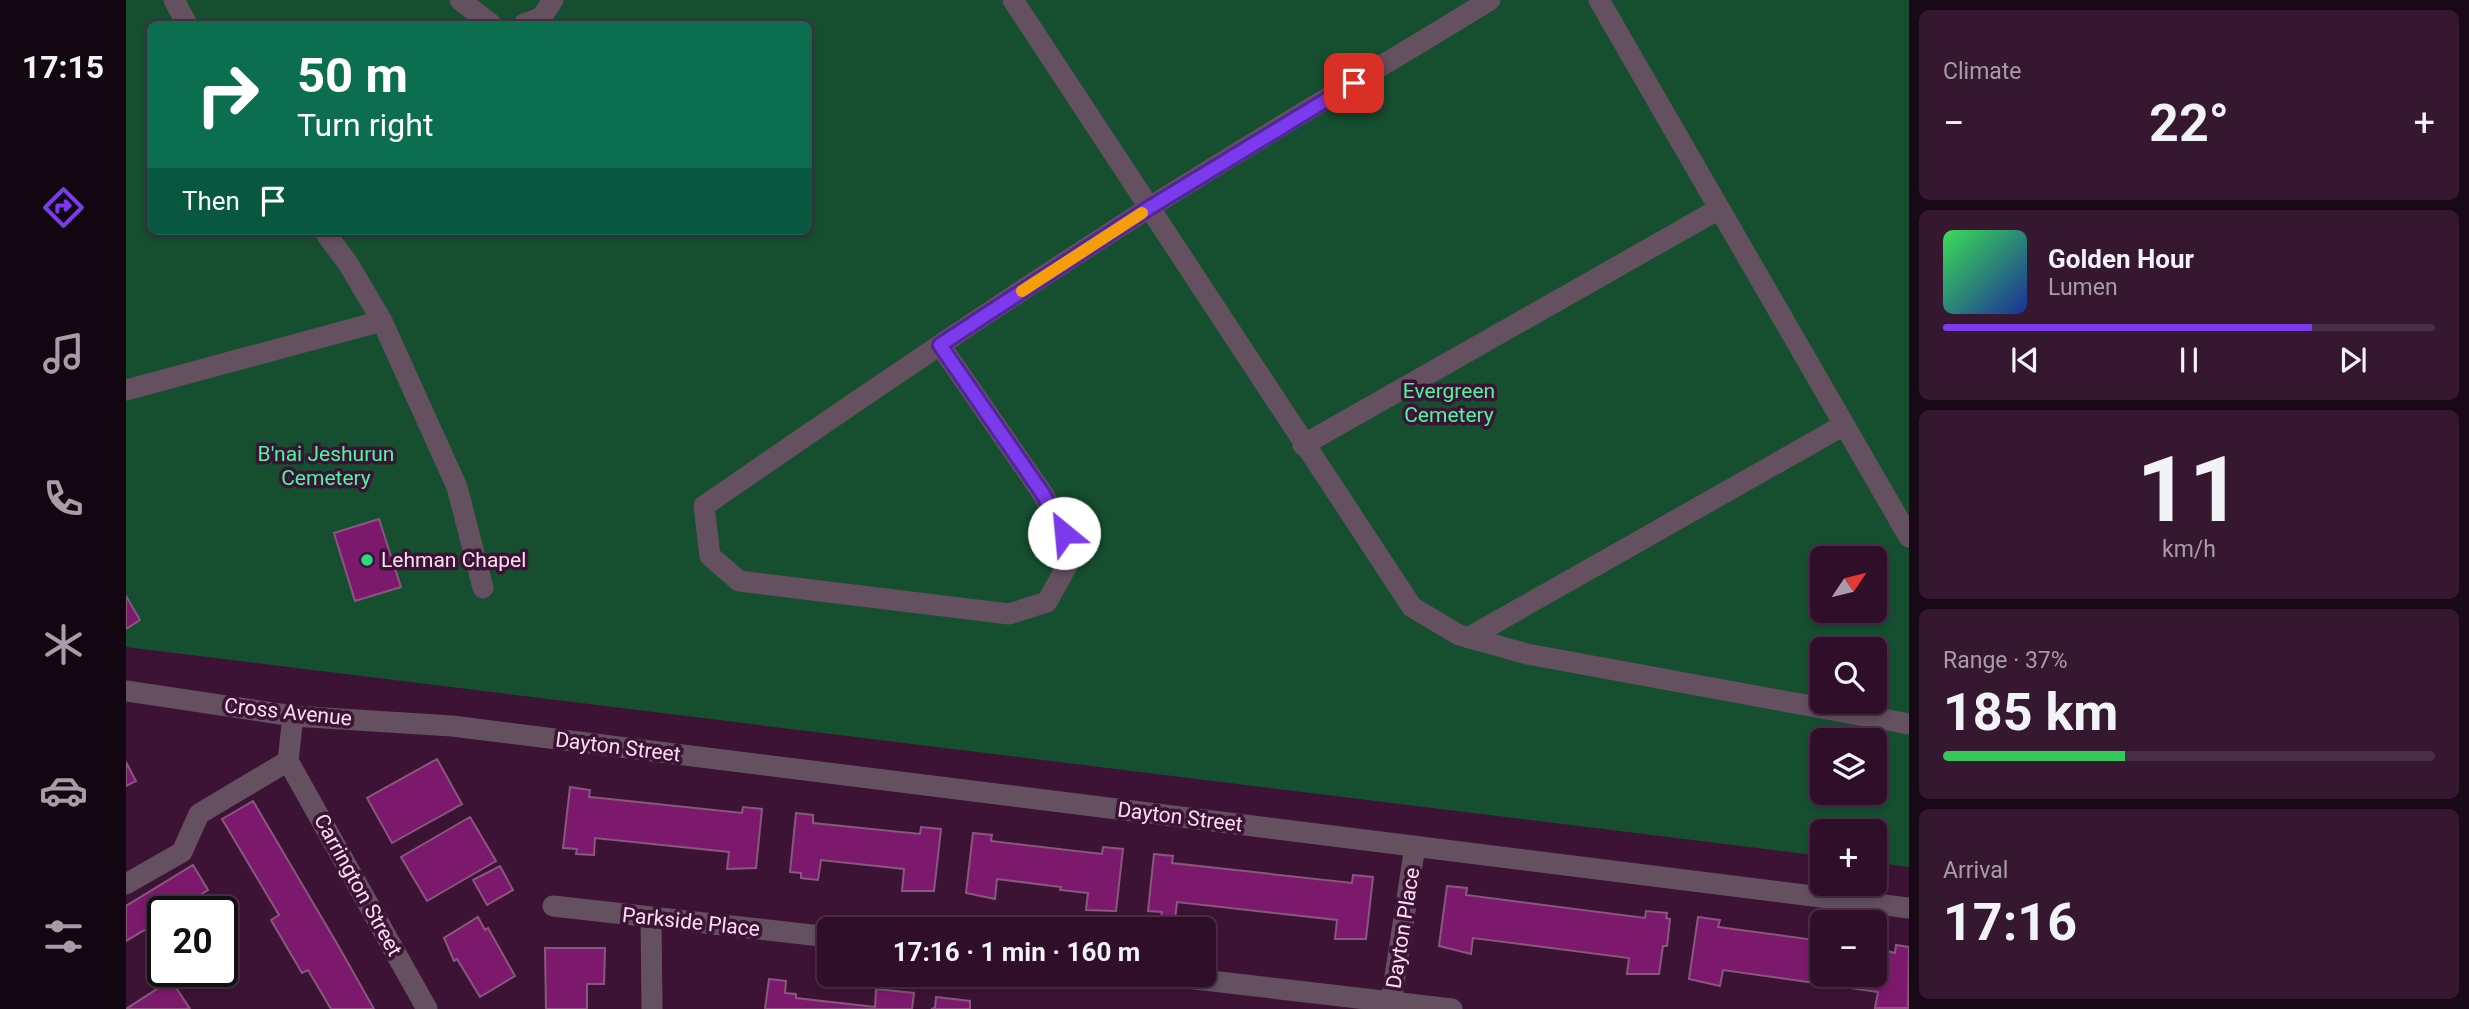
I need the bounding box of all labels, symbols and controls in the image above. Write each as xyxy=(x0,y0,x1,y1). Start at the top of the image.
text: 50 m xyxy=(297,47,408,104)
text: 17:15 xyxy=(22,48,104,86)
icon: right xyxy=(182,49,273,140)
pin xyxy=(1324,53,1384,113)
text: Climate xyxy=(1943,58,2022,85)
icon: arrive xyxy=(1335,64,1373,102)
text: 22° xyxy=(2149,93,2229,154)
text: − xyxy=(1943,101,1965,145)
text: + xyxy=(2413,101,2435,145)
text: Turn right xyxy=(297,106,433,144)
icon: arrive xyxy=(254,182,292,220)
icon: directions xyxy=(39,183,88,232)
text: Then xyxy=(182,186,240,216)
text: Golden Hour xyxy=(2048,244,2194,274)
text: Lumen xyxy=(2048,274,2118,301)
icon: music xyxy=(39,329,88,378)
icon: previous xyxy=(2006,341,2044,379)
icon: pause xyxy=(2170,341,2208,379)
icon: next xyxy=(2334,341,2372,379)
park label: Evergreen Cemetery xyxy=(1403,379,1495,427)
text: 11 xyxy=(2137,437,2241,543)
park label: B'nai Jeshurun Cemetery xyxy=(258,442,394,490)
icon: phone xyxy=(39,474,88,523)
position arrow xyxy=(1027,496,1101,570)
text: km/h xyxy=(2162,536,2216,563)
north arrow xyxy=(1810,546,1886,623)
map controls xyxy=(1810,546,1887,987)
place label: Lehman Chapel xyxy=(381,548,526,572)
marker: Lehman Chapel xyxy=(359,552,375,568)
icon: climate xyxy=(39,620,88,669)
button: search xyxy=(1810,637,1887,714)
text: Range · 37% xyxy=(1943,647,2068,674)
text: 185 km xyxy=(1943,682,2118,743)
street label: Cross Avenue xyxy=(223,693,353,731)
street label: Dayton Street xyxy=(554,727,682,767)
button: layers xyxy=(1810,728,1887,805)
icon: car xyxy=(39,766,88,815)
street label: Dayton Street xyxy=(1116,797,1244,837)
street label: Carrington Street xyxy=(309,810,407,960)
button: + xyxy=(1810,819,1887,896)
text: Arrival xyxy=(1943,857,2008,884)
street label: Dayton Place xyxy=(1382,866,1424,990)
text: 17:16 xyxy=(1943,892,2077,953)
speed limit sign: 20 xyxy=(147,896,238,987)
street label: Parkside Place xyxy=(621,903,761,941)
button: − xyxy=(1810,910,1887,987)
icon: filters xyxy=(39,912,88,961)
text: 17:16 · 1 min · 160 m xyxy=(893,937,1140,967)

